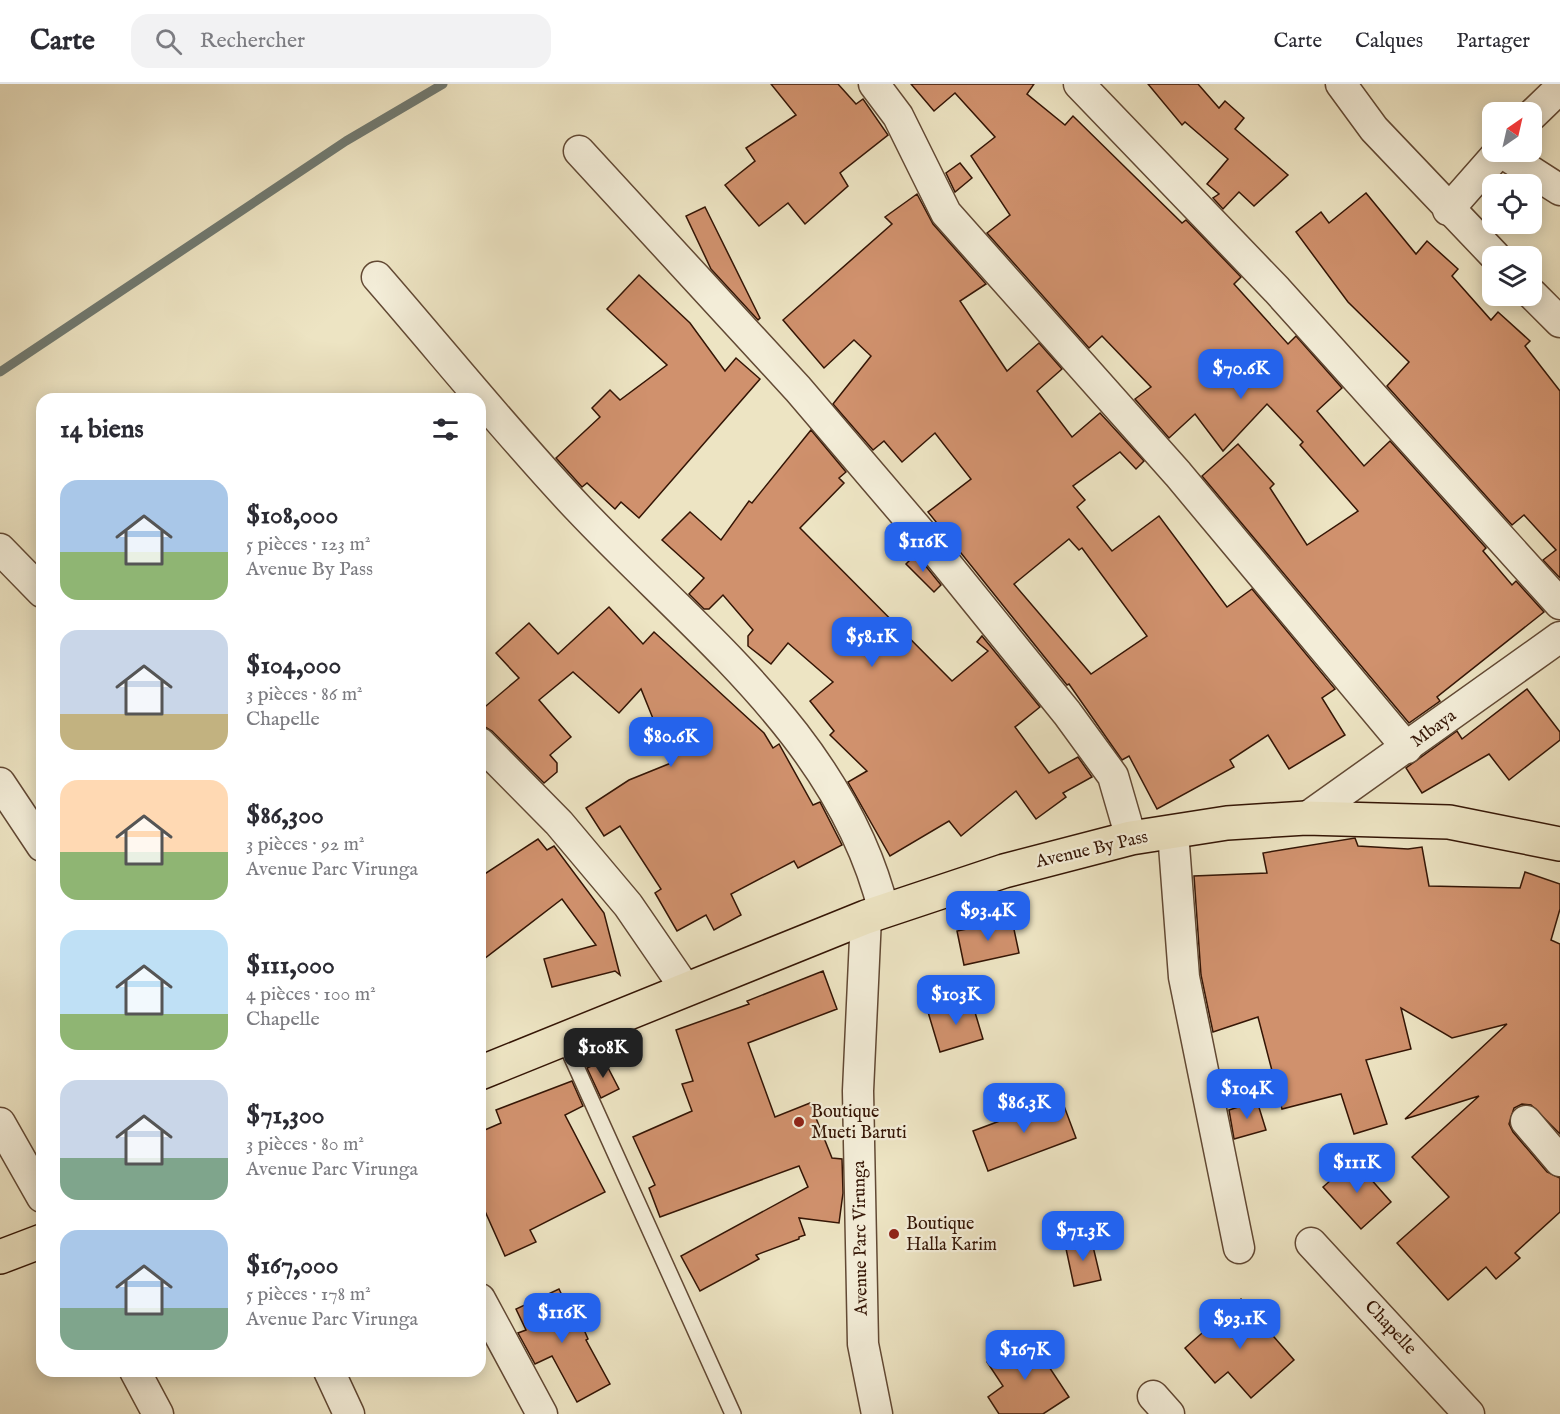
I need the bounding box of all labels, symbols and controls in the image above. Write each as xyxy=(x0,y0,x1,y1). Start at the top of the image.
search box xyxy=(131,14,551,68)
text: Carte xyxy=(30,24,95,59)
icon: search xyxy=(152,25,185,58)
text: Rechercher xyxy=(200,27,305,55)
text: Carte xyxy=(1273,28,1322,55)
text: Calques xyxy=(1355,28,1423,55)
text: Partager xyxy=(1456,28,1530,55)
north arrow xyxy=(1482,102,1542,162)
map controls xyxy=(1482,102,1542,306)
button: locate xyxy=(1482,174,1542,234)
button: layers xyxy=(1482,246,1542,306)
pin: $70.6K xyxy=(1192,349,1290,400)
text: $70.6K xyxy=(1212,356,1270,381)
text: 14 biens xyxy=(60,413,144,446)
icon: filters xyxy=(429,413,462,446)
text: $108,000 xyxy=(246,499,338,532)
icon: home xyxy=(108,504,180,576)
pin: $116K xyxy=(881,522,965,573)
text: $116K xyxy=(899,529,947,554)
text: 5 pièces · 123 m² xyxy=(246,532,370,557)
text: Avenue By Pass xyxy=(246,557,373,582)
pin: $58.1K xyxy=(823,617,921,668)
text: $58.1K xyxy=(846,624,898,649)
text: $104,000 xyxy=(246,649,341,682)
icon: home xyxy=(108,654,180,726)
text: 3 pièces · 86 m² xyxy=(246,682,363,707)
street label: Mbaya xyxy=(1407,705,1461,753)
text: Chapelle xyxy=(246,707,320,732)
pin: $80.6K xyxy=(622,717,720,768)
text: $80.6K xyxy=(643,724,699,749)
text: $86,300 xyxy=(246,799,324,832)
icon: home xyxy=(108,804,180,876)
street label: Avenue By Pass xyxy=(1033,826,1150,874)
text: 3 pièces · 92 m² xyxy=(246,832,365,857)
text: Avenue Parc Virunga xyxy=(246,857,418,882)
pin: $93.4K xyxy=(939,891,1037,942)
text: $93.4K xyxy=(960,898,1016,923)
text: $111,000 xyxy=(246,949,335,982)
icon: home xyxy=(108,954,180,1026)
pin: $103K xyxy=(914,975,998,1026)
text: 4 pièces · 100 m² xyxy=(246,982,376,1007)
text: $103K xyxy=(931,982,981,1007)
text: Chapelle xyxy=(246,1007,320,1032)
pin: $108K xyxy=(561,1028,645,1079)
text: $108K xyxy=(578,1035,628,1060)
pin: $104K xyxy=(1205,1069,1289,1120)
text: $104K xyxy=(1221,1076,1273,1101)
pin: $86.3K xyxy=(975,1083,1073,1134)
text: $86.3K xyxy=(997,1090,1051,1115)
text: $71,300 xyxy=(246,1099,324,1132)
place label: Boutique Mueti Baruti xyxy=(811,1101,907,1145)
icon: home xyxy=(108,1104,180,1176)
marker: Boutique Mueti Baruti xyxy=(792,1115,806,1129)
text: 3 pièces · 80 m² xyxy=(246,1132,364,1157)
pin: $111K xyxy=(1315,1143,1399,1194)
text: $111K xyxy=(1333,1150,1381,1175)
text: Avenue Parc Virunga xyxy=(246,1157,418,1182)
street label: Avenue Parc Virunga xyxy=(848,1160,874,1317)
pin: $71.3K xyxy=(1034,1211,1132,1262)
place label: Boutique Halla Karim xyxy=(906,1213,997,1257)
text: $71.3K xyxy=(1056,1218,1110,1243)
marker: Boutique Halla Karim xyxy=(887,1227,901,1241)
text: $167,000 xyxy=(246,1249,338,1282)
icon: home xyxy=(108,1254,180,1326)
text: 5 pièces · 178 m² xyxy=(246,1282,371,1307)
pin: $116K xyxy=(520,1293,604,1344)
street label: Chapelle xyxy=(1359,1296,1421,1360)
pin: $93.1K xyxy=(1191,1299,1289,1350)
text: $116K xyxy=(538,1300,586,1325)
text: $93.1K xyxy=(1213,1306,1267,1331)
text: Avenue Parc Virunga xyxy=(246,1307,418,1332)
pin: $167K xyxy=(983,1330,1067,1381)
text: $167K xyxy=(1000,1337,1050,1362)

